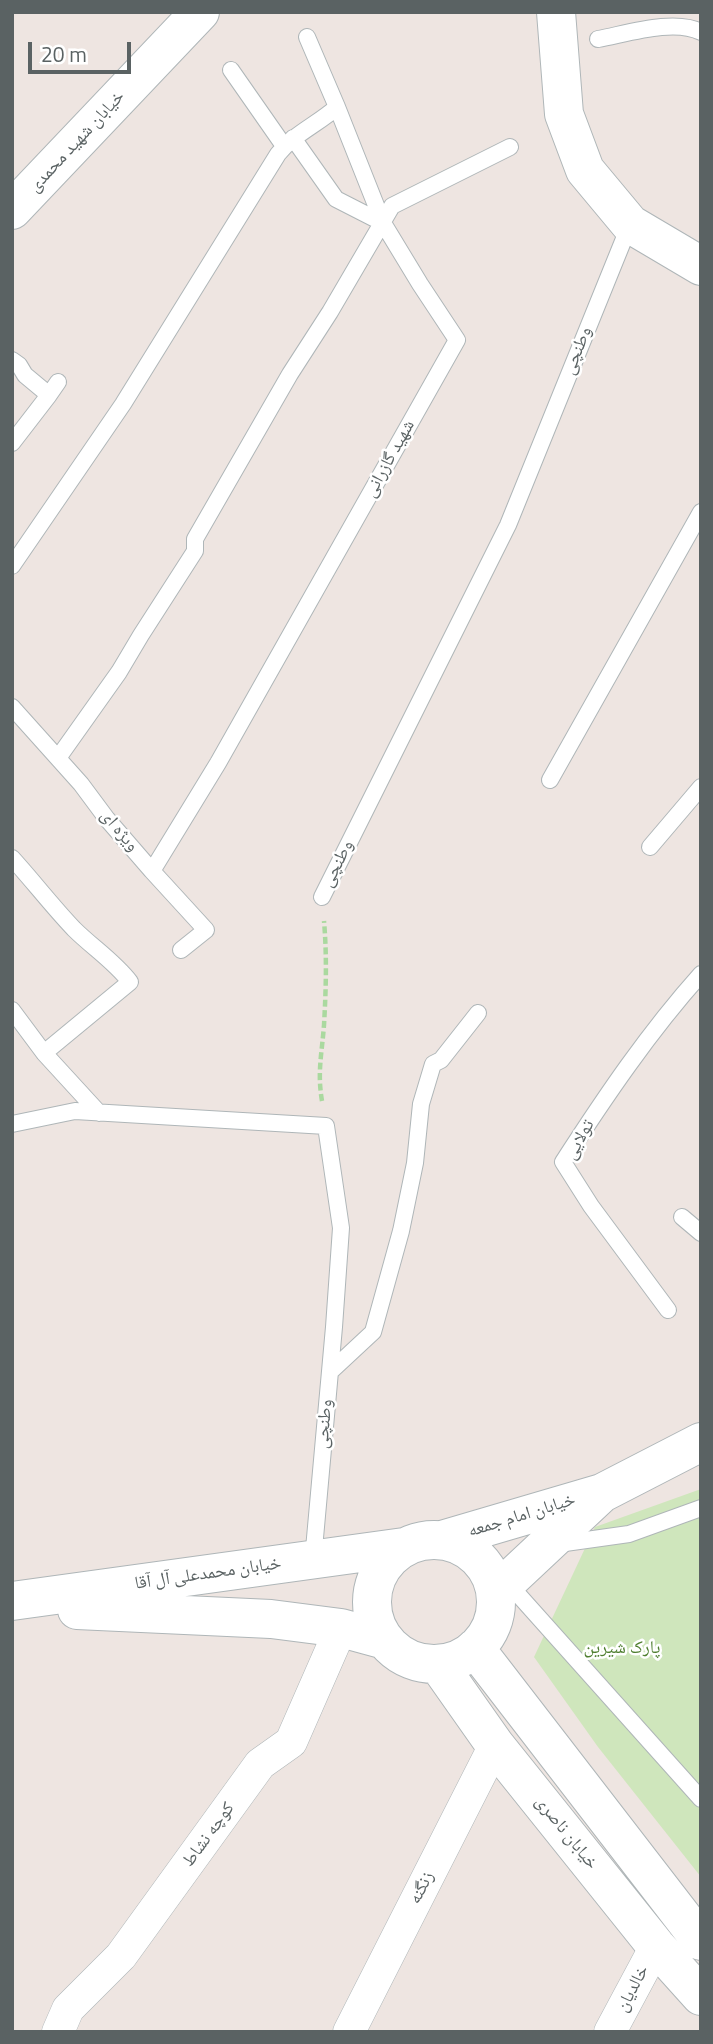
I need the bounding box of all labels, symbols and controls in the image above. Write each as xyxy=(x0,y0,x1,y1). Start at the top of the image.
scale bar xyxy=(32,28,135,72)
text: 20 m xyxy=(41,38,87,70)
street label: خیابان شهید محمدی xyxy=(24,87,130,197)
street label: وطنچی xyxy=(559,324,597,378)
street label: شهید گازرانی xyxy=(360,417,420,501)
street label: ویژه ای xyxy=(95,805,143,857)
street label: وطنچی xyxy=(317,837,359,891)
street label: تولایی xyxy=(560,1116,600,1164)
street label: وطنچی xyxy=(312,1398,338,1450)
street label: خیابان امام جمعه xyxy=(466,1489,578,1543)
street label: خیابان محمدعلی آل آقا xyxy=(133,1553,283,1595)
park label: پارک شیرین xyxy=(584,1638,660,1660)
street label: خیابان ناصری xyxy=(530,1792,602,1874)
street label: کوچه نشاط xyxy=(178,1798,240,1872)
street label: زنگنه xyxy=(405,1868,439,1908)
street label: خالدیان xyxy=(612,1962,654,2016)

